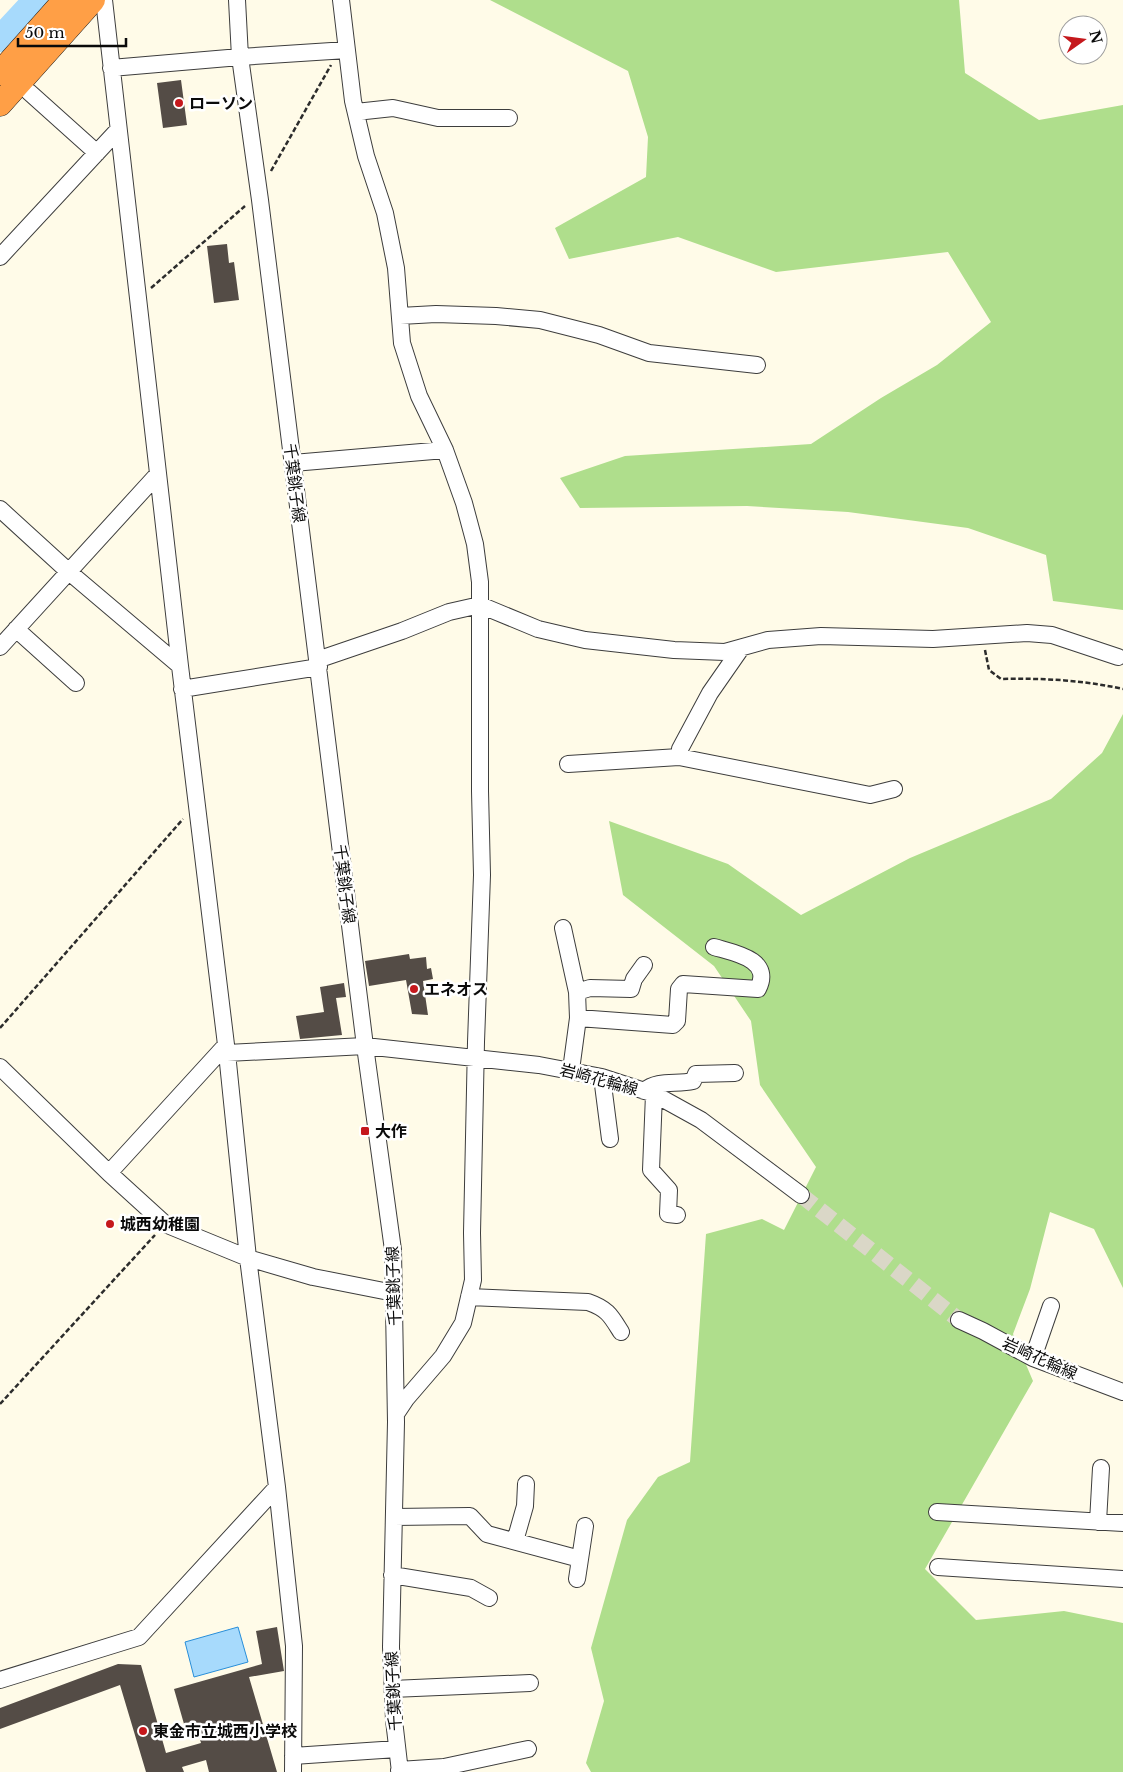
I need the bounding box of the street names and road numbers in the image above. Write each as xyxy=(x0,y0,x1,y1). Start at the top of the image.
street label: 千葉銚子線 xyxy=(280,442,310,524)
street label: 千葉銚子線 xyxy=(330,843,360,925)
street label: 岩崎花輪線 xyxy=(558,1059,640,1099)
street label: 千葉銚子線 xyxy=(382,1246,404,1326)
street label: 岩崎花輪線 xyxy=(999,1333,1081,1383)
street label: 千葉銚子線 xyxy=(381,1651,405,1731)

